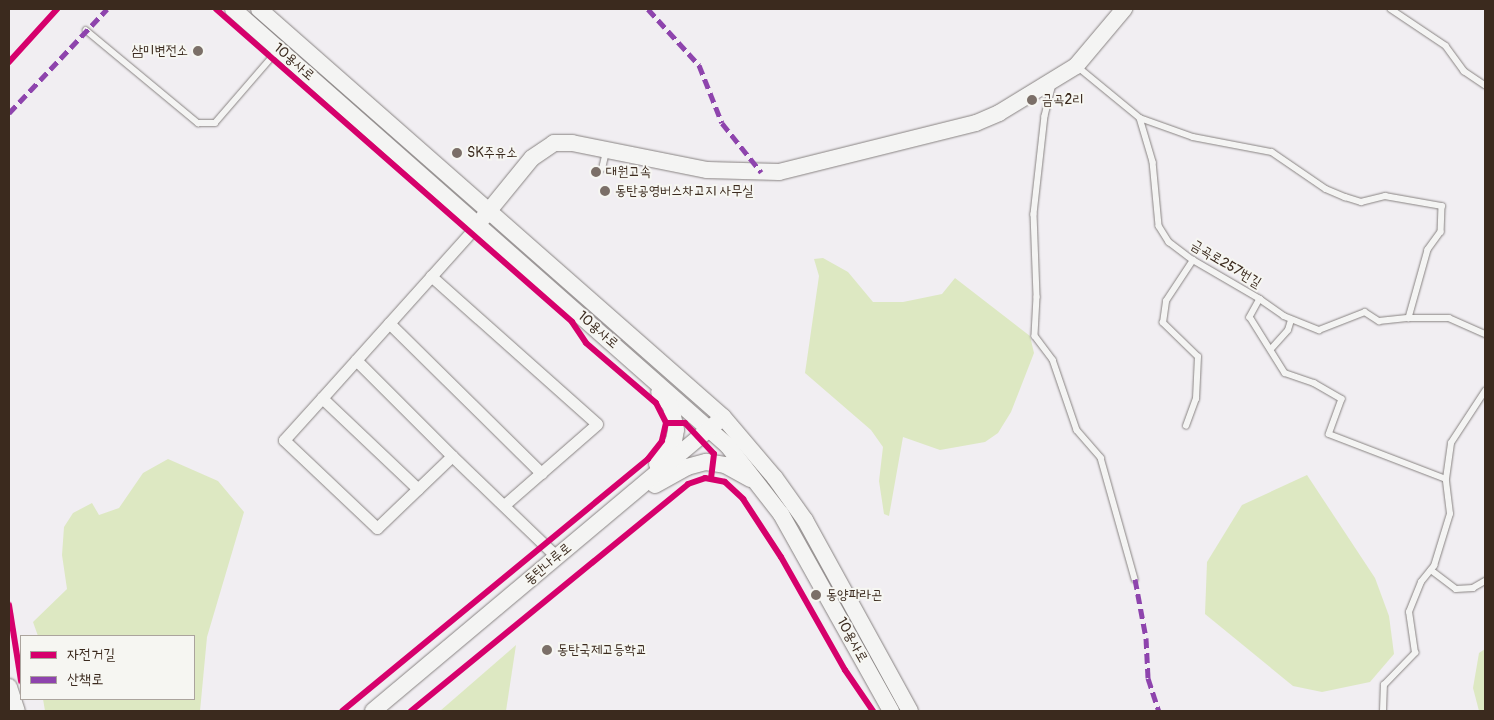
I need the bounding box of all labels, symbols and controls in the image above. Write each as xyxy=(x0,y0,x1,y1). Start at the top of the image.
street label: 10용사로 xyxy=(270,40,318,84)
place label: 삼미변전소 xyxy=(132,43,188,59)
marker: 삼미변전소 xyxy=(192,45,204,57)
place label: 금곡2리 xyxy=(1042,92,1084,108)
marker: 금곡2리 xyxy=(1026,94,1038,106)
place label: SK주유소 xyxy=(467,145,517,161)
marker: SK주유소 xyxy=(451,147,463,159)
place label: 대원고속 xyxy=(606,164,651,180)
marker: 대원고속 xyxy=(590,166,602,178)
place label: 동탄공영버스차고지 사무실 xyxy=(615,183,753,199)
marker: 동탄공영버스차고지 사무실 xyxy=(599,185,611,197)
street label: 금곡로257번길 xyxy=(1188,236,1264,292)
street label: 10용사로 xyxy=(574,308,622,352)
street label: 동탄나루로 xyxy=(521,539,575,589)
place label: 동양파라곤 xyxy=(826,587,882,603)
marker: 동양파라곤 xyxy=(810,589,822,601)
street label: 10용사로 xyxy=(833,615,871,665)
legend xyxy=(20,635,195,700)
place label: 동탄국제고등학교 xyxy=(557,642,647,658)
marker: 동탄국제고등학교 xyxy=(541,644,553,656)
text: 자전거길 xyxy=(67,645,115,664)
text: 산책로 xyxy=(67,670,103,689)

